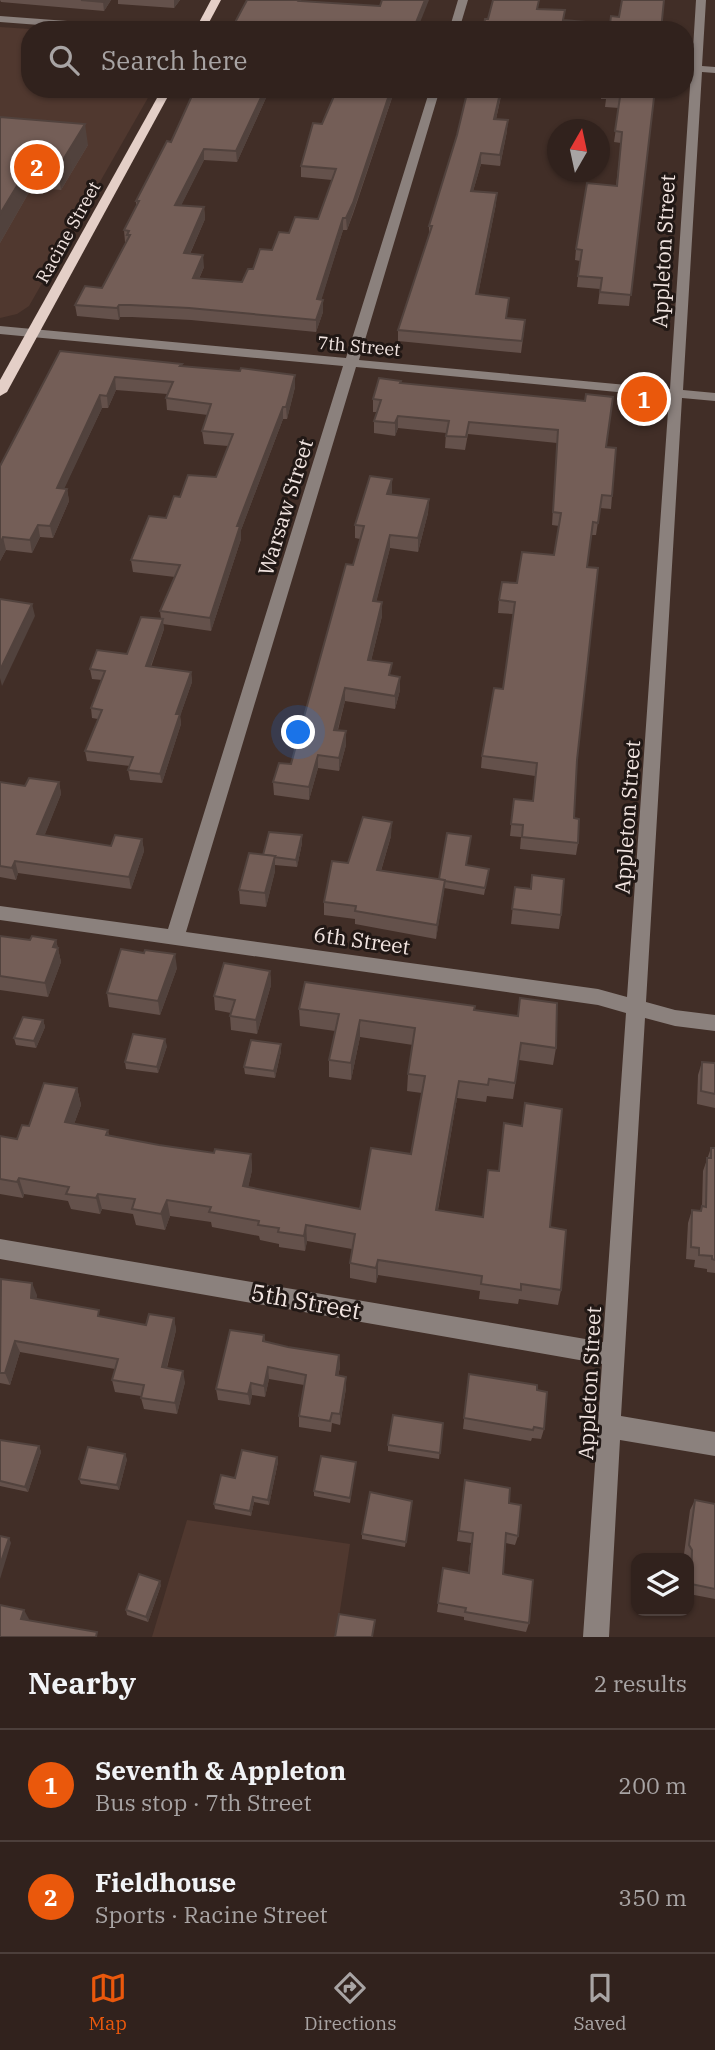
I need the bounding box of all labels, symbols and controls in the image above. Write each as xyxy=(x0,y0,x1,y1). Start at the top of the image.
search box xyxy=(21,21,694,98)
icon: search xyxy=(45,41,83,79)
text: Search here xyxy=(101,43,247,77)
north arrow xyxy=(547,119,610,182)
pin: 2 xyxy=(14,141,60,193)
street label: Appleton Street xyxy=(645,173,681,329)
street label: Racine Street xyxy=(31,177,105,287)
street label: 7th Street xyxy=(317,331,401,361)
pin: 1 xyxy=(621,373,667,425)
street label: Warsaw Street xyxy=(251,435,319,579)
your location xyxy=(281,715,315,749)
street label: Appleton Street xyxy=(608,739,646,895)
street label: 6th Street xyxy=(312,919,412,961)
street label: 5th Street xyxy=(249,1276,363,1326)
street label: Appleton Street xyxy=(571,1305,607,1461)
map controls xyxy=(631,1553,694,1616)
button: layers xyxy=(631,1553,694,1616)
text: Nearby xyxy=(28,1663,136,1702)
text: 2 results xyxy=(594,1668,687,1698)
text: Seventh & Appleton xyxy=(95,1753,346,1787)
text: 1 xyxy=(44,1770,58,1800)
text: 200 m xyxy=(618,1770,687,1800)
text: Bus stop · 7th Street xyxy=(95,1787,312,1817)
text: Fieldhouse xyxy=(95,1865,236,1899)
text: 2 xyxy=(44,1882,58,1912)
text: 350 m xyxy=(618,1882,687,1912)
text: Sports · Racine Street xyxy=(95,1899,328,1929)
tab: Map xyxy=(88,1969,127,2035)
tab: Directions xyxy=(304,1969,397,2035)
tab: Saved xyxy=(573,1969,627,2035)

